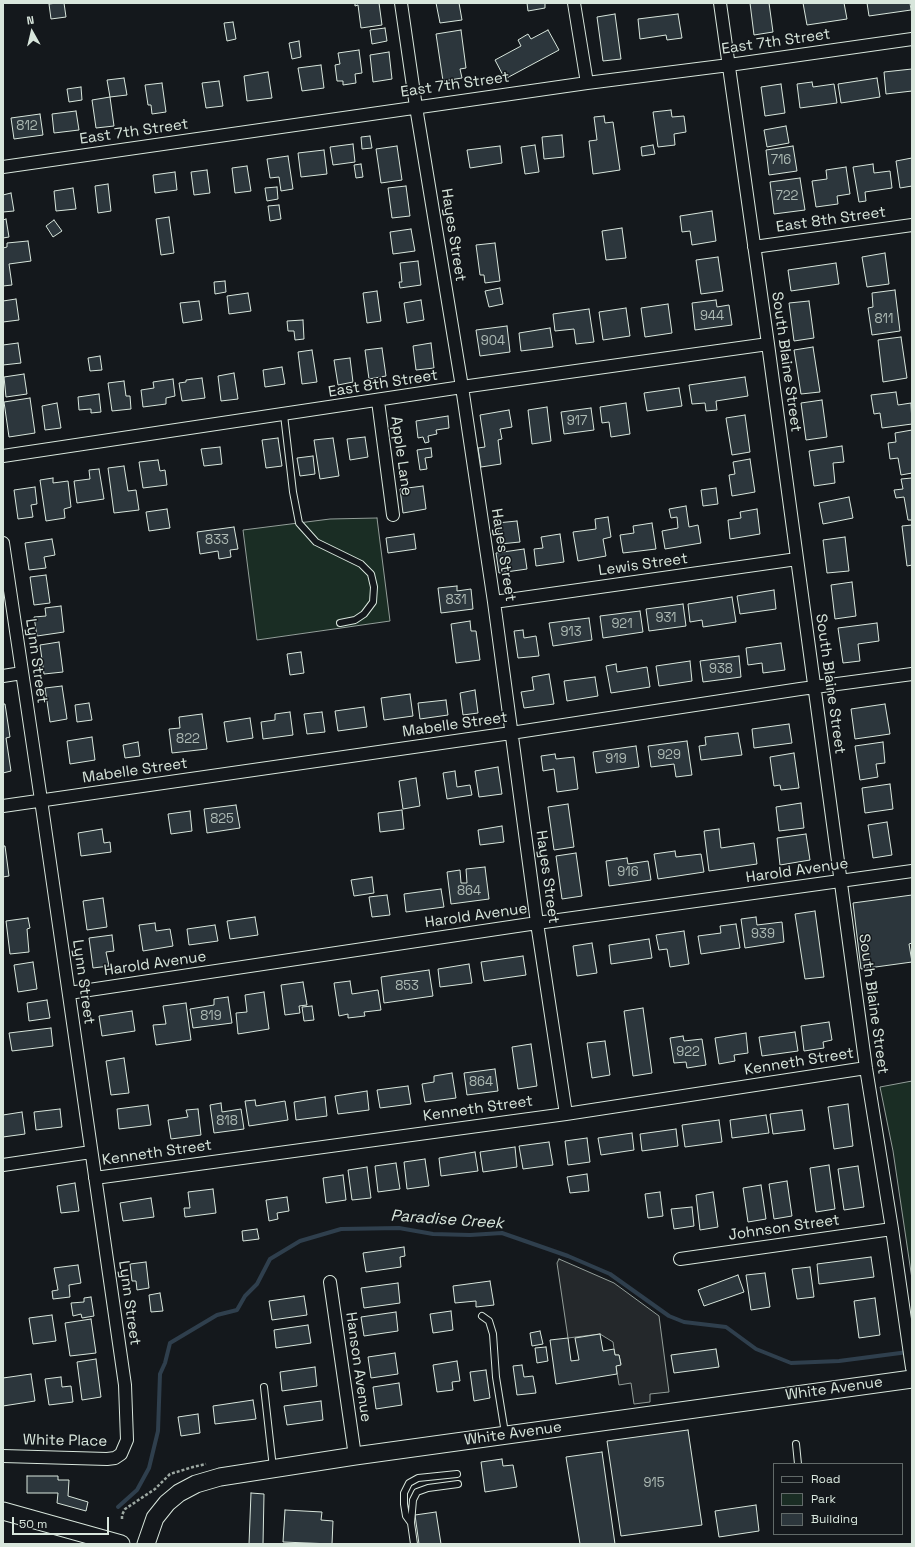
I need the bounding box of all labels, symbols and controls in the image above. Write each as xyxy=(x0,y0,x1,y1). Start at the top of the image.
north arrow xyxy=(12,12,52,52)
text: N xyxy=(26,13,35,28)
street label: East 7th Street xyxy=(720,25,832,59)
street label: East 7th Street xyxy=(399,68,511,102)
street label: East 7th Street xyxy=(78,115,190,149)
house number: 812 xyxy=(16,118,38,134)
house number: 716 xyxy=(771,152,791,168)
street label: Hayes Street xyxy=(437,187,469,283)
house number: 722 xyxy=(776,188,798,204)
street label: East 8th Street xyxy=(775,203,887,237)
street label: South Blaine Street xyxy=(767,291,805,433)
house number: 944 xyxy=(700,308,724,324)
house number: 811 xyxy=(875,311,893,327)
house number: 904 xyxy=(481,333,505,349)
street label: East 8th Street xyxy=(327,366,439,402)
house number: 917 xyxy=(567,413,587,429)
street label: Apple Lane xyxy=(387,415,415,497)
street label: Hayes Street xyxy=(487,507,519,603)
house number: 833 xyxy=(205,532,229,548)
street label: Lewis Street xyxy=(597,550,689,580)
house number: 831 xyxy=(445,592,467,608)
house number: 931 xyxy=(655,610,677,626)
street label: South Blaine Street xyxy=(811,613,849,755)
house number: 921 xyxy=(611,616,633,632)
street label: Lynn Street xyxy=(21,617,51,705)
house number: 913 xyxy=(560,624,582,640)
house number: 938 xyxy=(709,661,733,677)
street label: Mabelle Street xyxy=(401,709,509,741)
house number: 822 xyxy=(176,731,200,747)
house number: 929 xyxy=(657,747,681,763)
house number: 919 xyxy=(605,751,627,767)
street label: Mabelle Street xyxy=(81,755,189,787)
house number: 825 xyxy=(210,811,234,827)
street label: Hayes Street xyxy=(532,829,562,925)
street label: Harold Avenue xyxy=(745,855,849,887)
house number: 916 xyxy=(617,864,639,880)
house number: 864 xyxy=(457,883,481,899)
street label: Harold Avenue xyxy=(424,900,528,932)
house number: 939 xyxy=(751,926,775,942)
street label: South Blaine Street xyxy=(854,933,892,1075)
street label: Lynn Street xyxy=(68,938,98,1026)
street label: Harold Avenue xyxy=(103,948,207,980)
house number: 853 xyxy=(395,978,419,994)
house number: 819 xyxy=(200,1008,222,1024)
house number: 922 xyxy=(676,1044,700,1060)
street label: Kenneth Street xyxy=(743,1044,855,1080)
house number: 864 xyxy=(469,1074,493,1090)
street label: Kenneth Street xyxy=(422,1092,534,1126)
house number: 818 xyxy=(216,1113,238,1129)
street label: Kenneth Street xyxy=(101,1136,213,1170)
water label: Paradise Creek xyxy=(390,1206,504,1234)
street label: Johnson Street xyxy=(727,1211,841,1245)
street label: Lynn Street xyxy=(114,1259,144,1347)
street label: Hanson Avenue xyxy=(341,1311,375,1423)
street label: White Avenue xyxy=(784,1373,884,1405)
street label: White Avenue xyxy=(463,1418,563,1450)
street label: White Place xyxy=(23,1431,107,1451)
legend xyxy=(773,1463,903,1535)
text: Road xyxy=(811,1471,840,1487)
house number: 915 xyxy=(643,1475,665,1491)
text: Park xyxy=(811,1491,836,1507)
scale bar xyxy=(14,1509,111,1535)
text: Building xyxy=(811,1511,858,1527)
text: 50 m xyxy=(19,1516,47,1532)

